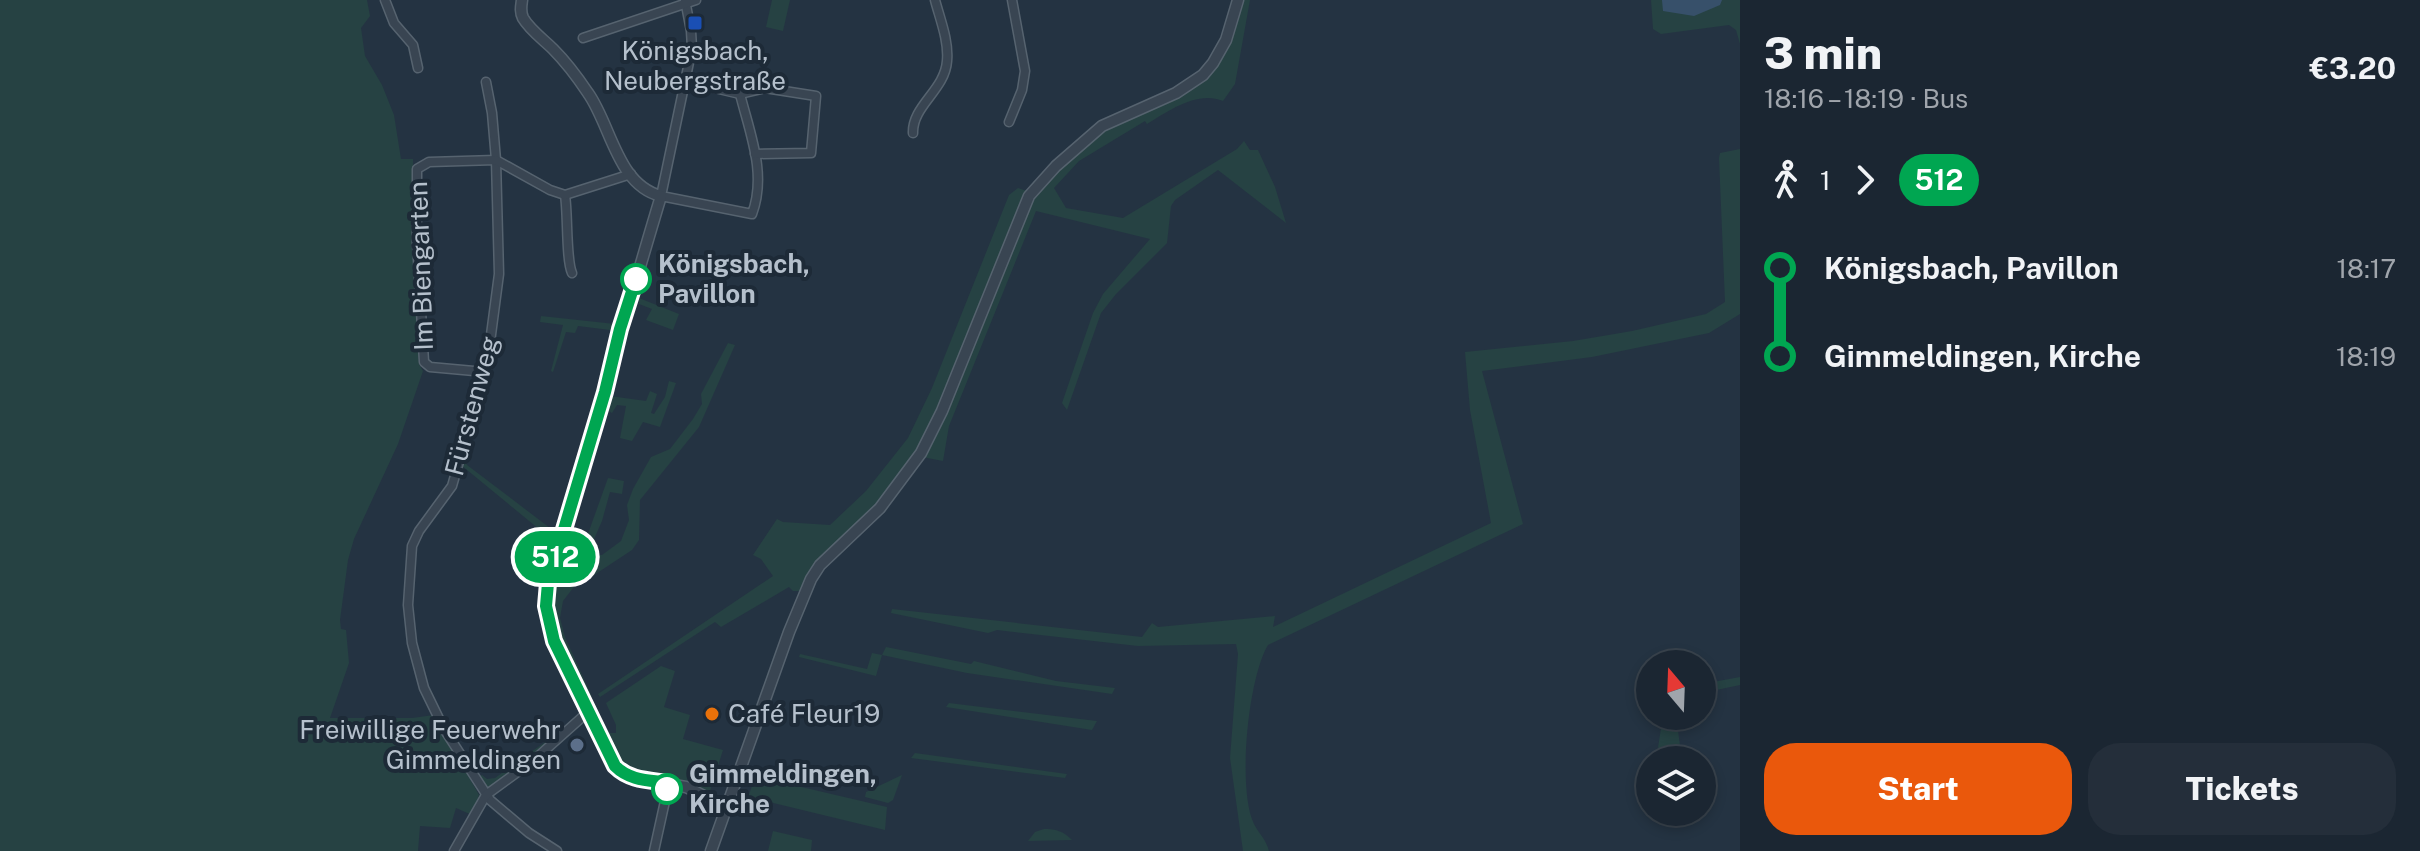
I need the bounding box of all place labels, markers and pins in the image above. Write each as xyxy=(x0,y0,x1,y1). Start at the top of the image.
marker: Königsbach, Neubergstraße xyxy=(686,14,704,32)
place label: Königsbach, Neubergstraße xyxy=(604,35,786,96)
place label: Königsbach, Pavillon xyxy=(658,248,810,309)
marker: Königsbach, Pavillon xyxy=(621,264,651,294)
place label: Café Fleur19 xyxy=(728,698,880,729)
marker: Café Fleur19 xyxy=(703,705,721,723)
place label: Freiwillige Feuerwehr Gimmeldingen xyxy=(299,714,561,775)
marker: Freiwillige Feuerwehr Gimmeldingen xyxy=(568,736,586,754)
place label: Gimmeldingen, Kirche xyxy=(689,758,877,819)
marker: Gimmeldingen, Kirche xyxy=(652,774,682,804)

